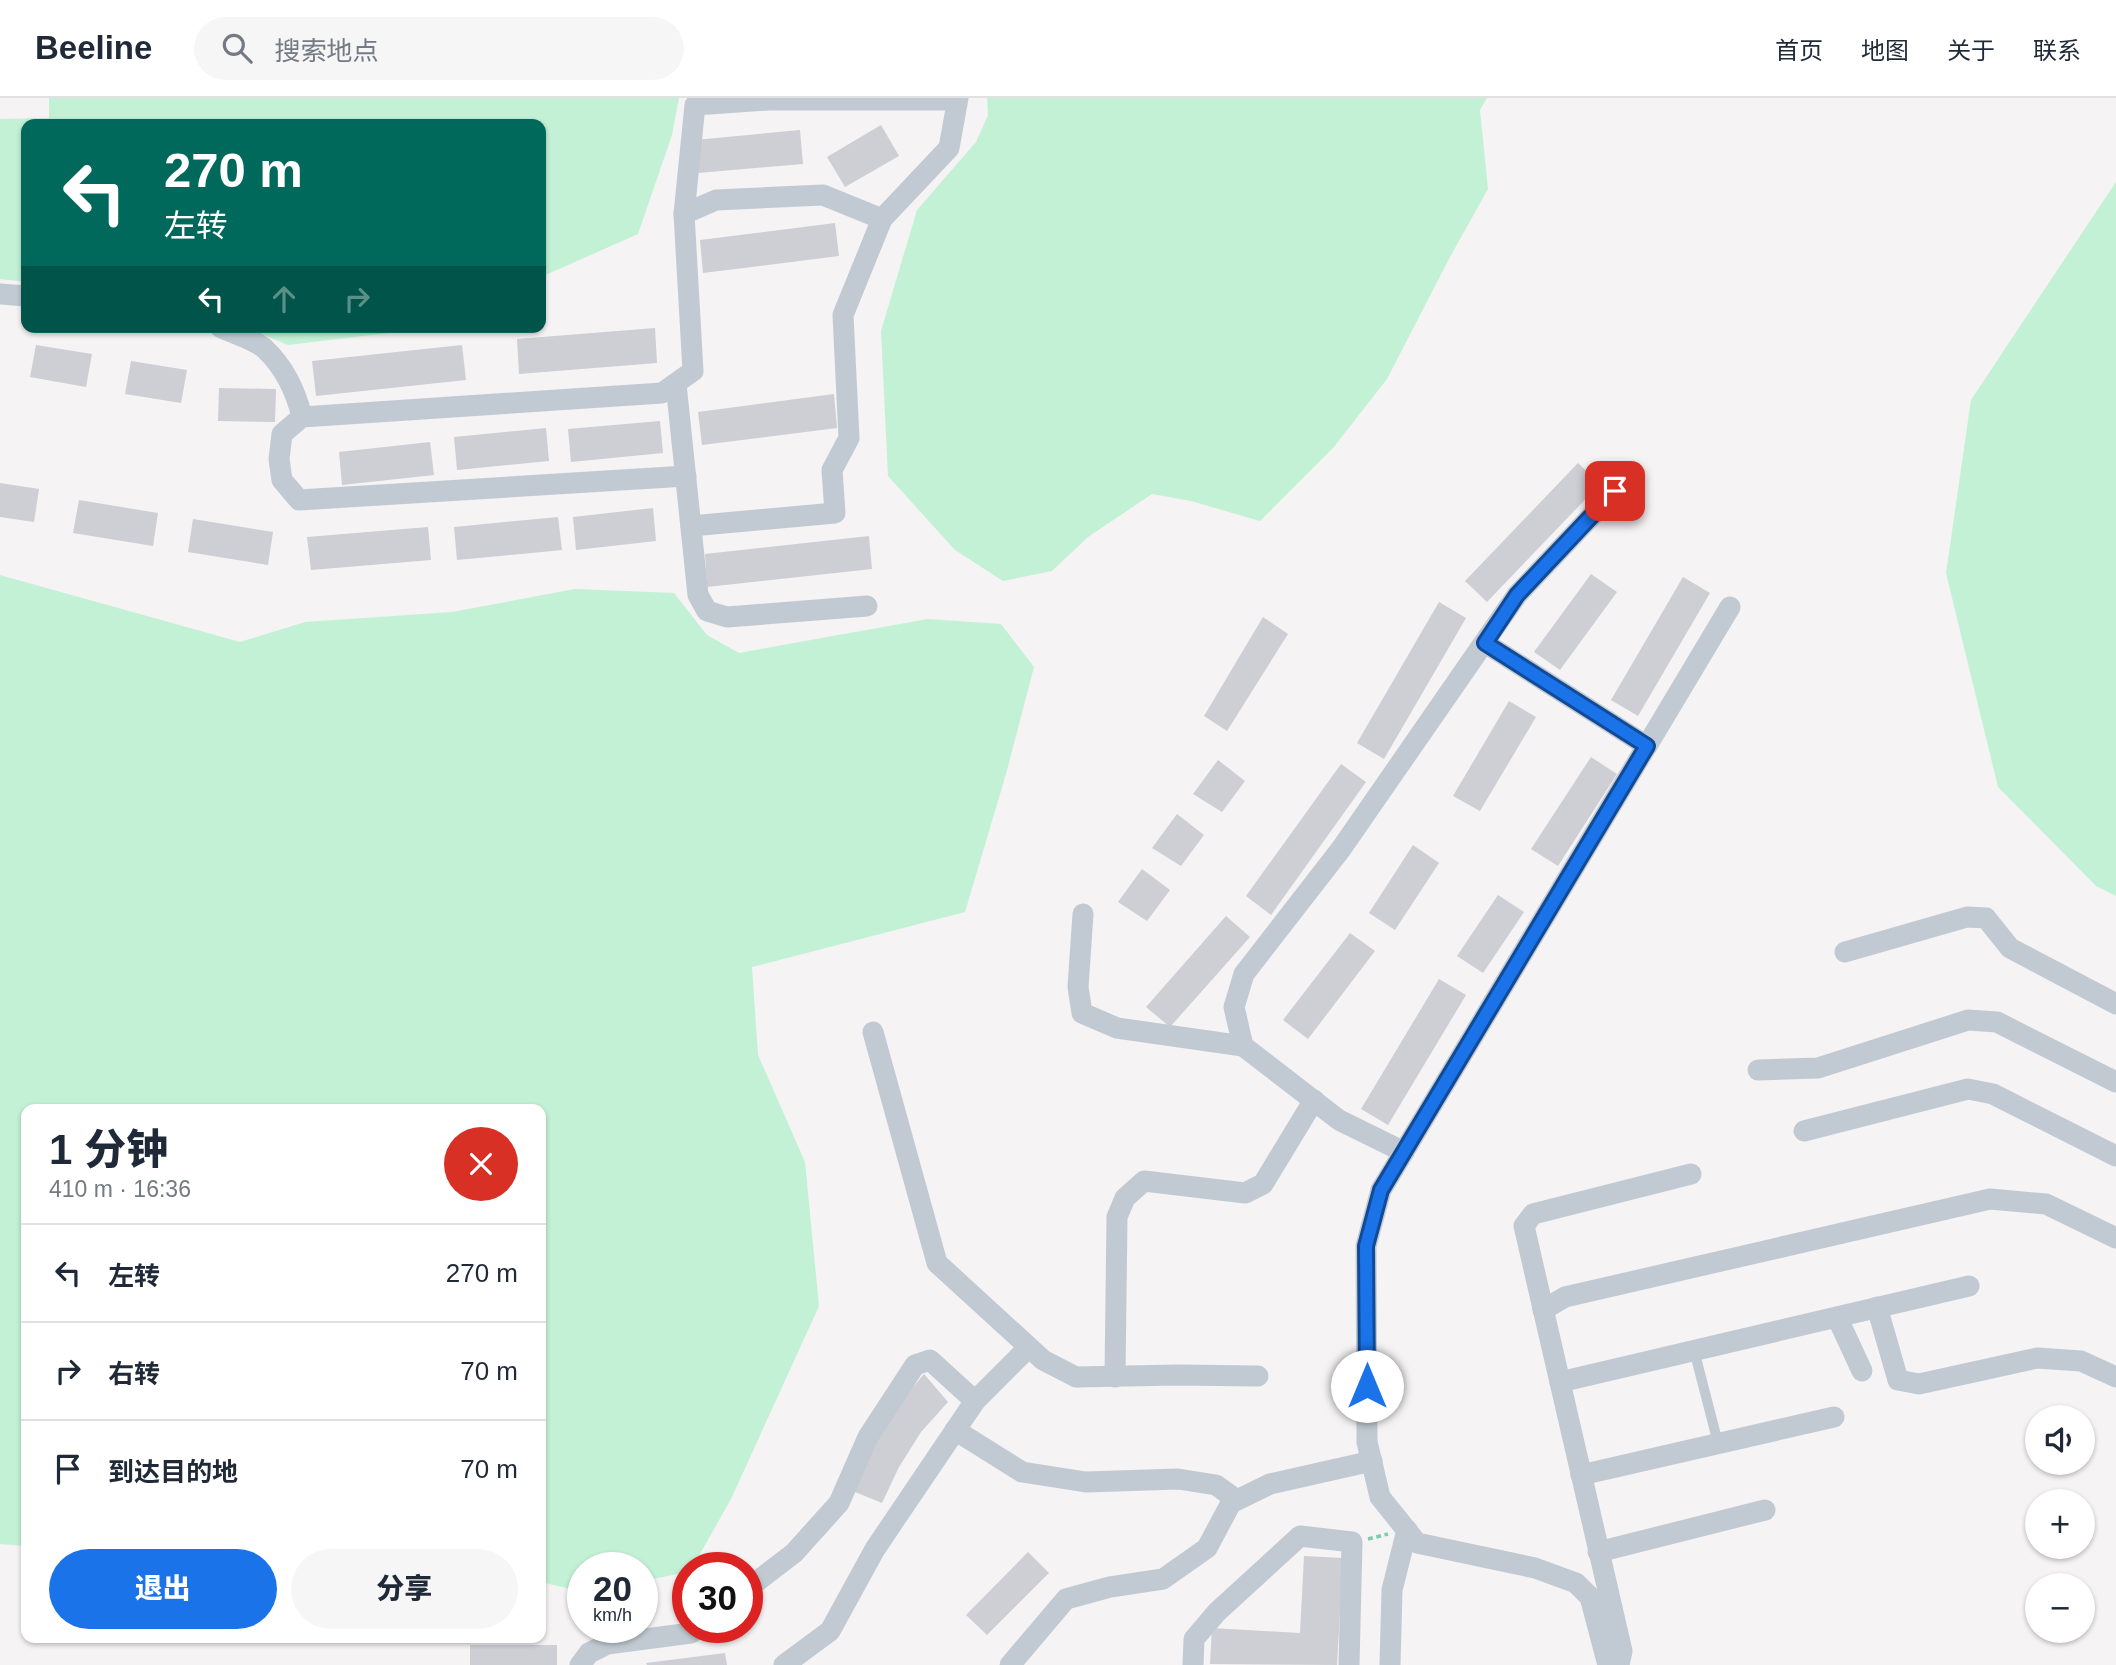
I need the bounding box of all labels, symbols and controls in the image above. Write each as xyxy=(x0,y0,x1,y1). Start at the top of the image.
search box xyxy=(194,17,684,80)
text: Beeline xyxy=(35,29,152,66)
icon: search xyxy=(218,29,256,67)
text: 搜索地点 xyxy=(274,36,378,66)
text: 首页 xyxy=(1775,37,1823,64)
text: 地图 xyxy=(1861,37,1909,64)
text: 关于 xyxy=(1947,37,1995,64)
text: 联系 xyxy=(2033,37,2081,64)
text: 270 m xyxy=(164,143,303,197)
icon: left xyxy=(49,147,140,238)
text: 左转 xyxy=(164,208,228,244)
icon: left xyxy=(192,280,230,318)
icon: ahead xyxy=(265,280,303,318)
icon: right xyxy=(338,280,376,318)
pin xyxy=(1585,461,1645,521)
icon: arrive xyxy=(1596,472,1634,510)
text: 1 分钟 xyxy=(49,1126,168,1173)
button: close xyxy=(444,1127,518,1201)
text: 410 m · 16:36 xyxy=(49,1176,191,1202)
icon: left xyxy=(49,1254,87,1292)
text: 270 m xyxy=(446,1258,518,1288)
text: 左转 xyxy=(108,1261,160,1291)
position arrow xyxy=(1330,1349,1404,1423)
icon: right xyxy=(49,1352,87,1390)
text: 70 m xyxy=(460,1356,518,1386)
text: 右转 xyxy=(108,1359,160,1389)
map controls xyxy=(2025,1405,2095,1643)
button: sound xyxy=(2025,1405,2095,1475)
icon: arrive xyxy=(49,1450,87,1488)
text: 70 m xyxy=(460,1454,518,1484)
text: 到达目的地 xyxy=(108,1457,238,1487)
button: + xyxy=(2025,1489,2095,1559)
button: 退出 xyxy=(49,1549,277,1629)
button: 分享 xyxy=(291,1549,518,1629)
speed limit sign: 30 xyxy=(672,1552,763,1643)
text: 20 xyxy=(593,1569,632,1608)
button: − xyxy=(2025,1573,2095,1643)
text: km/h xyxy=(593,1605,632,1625)

